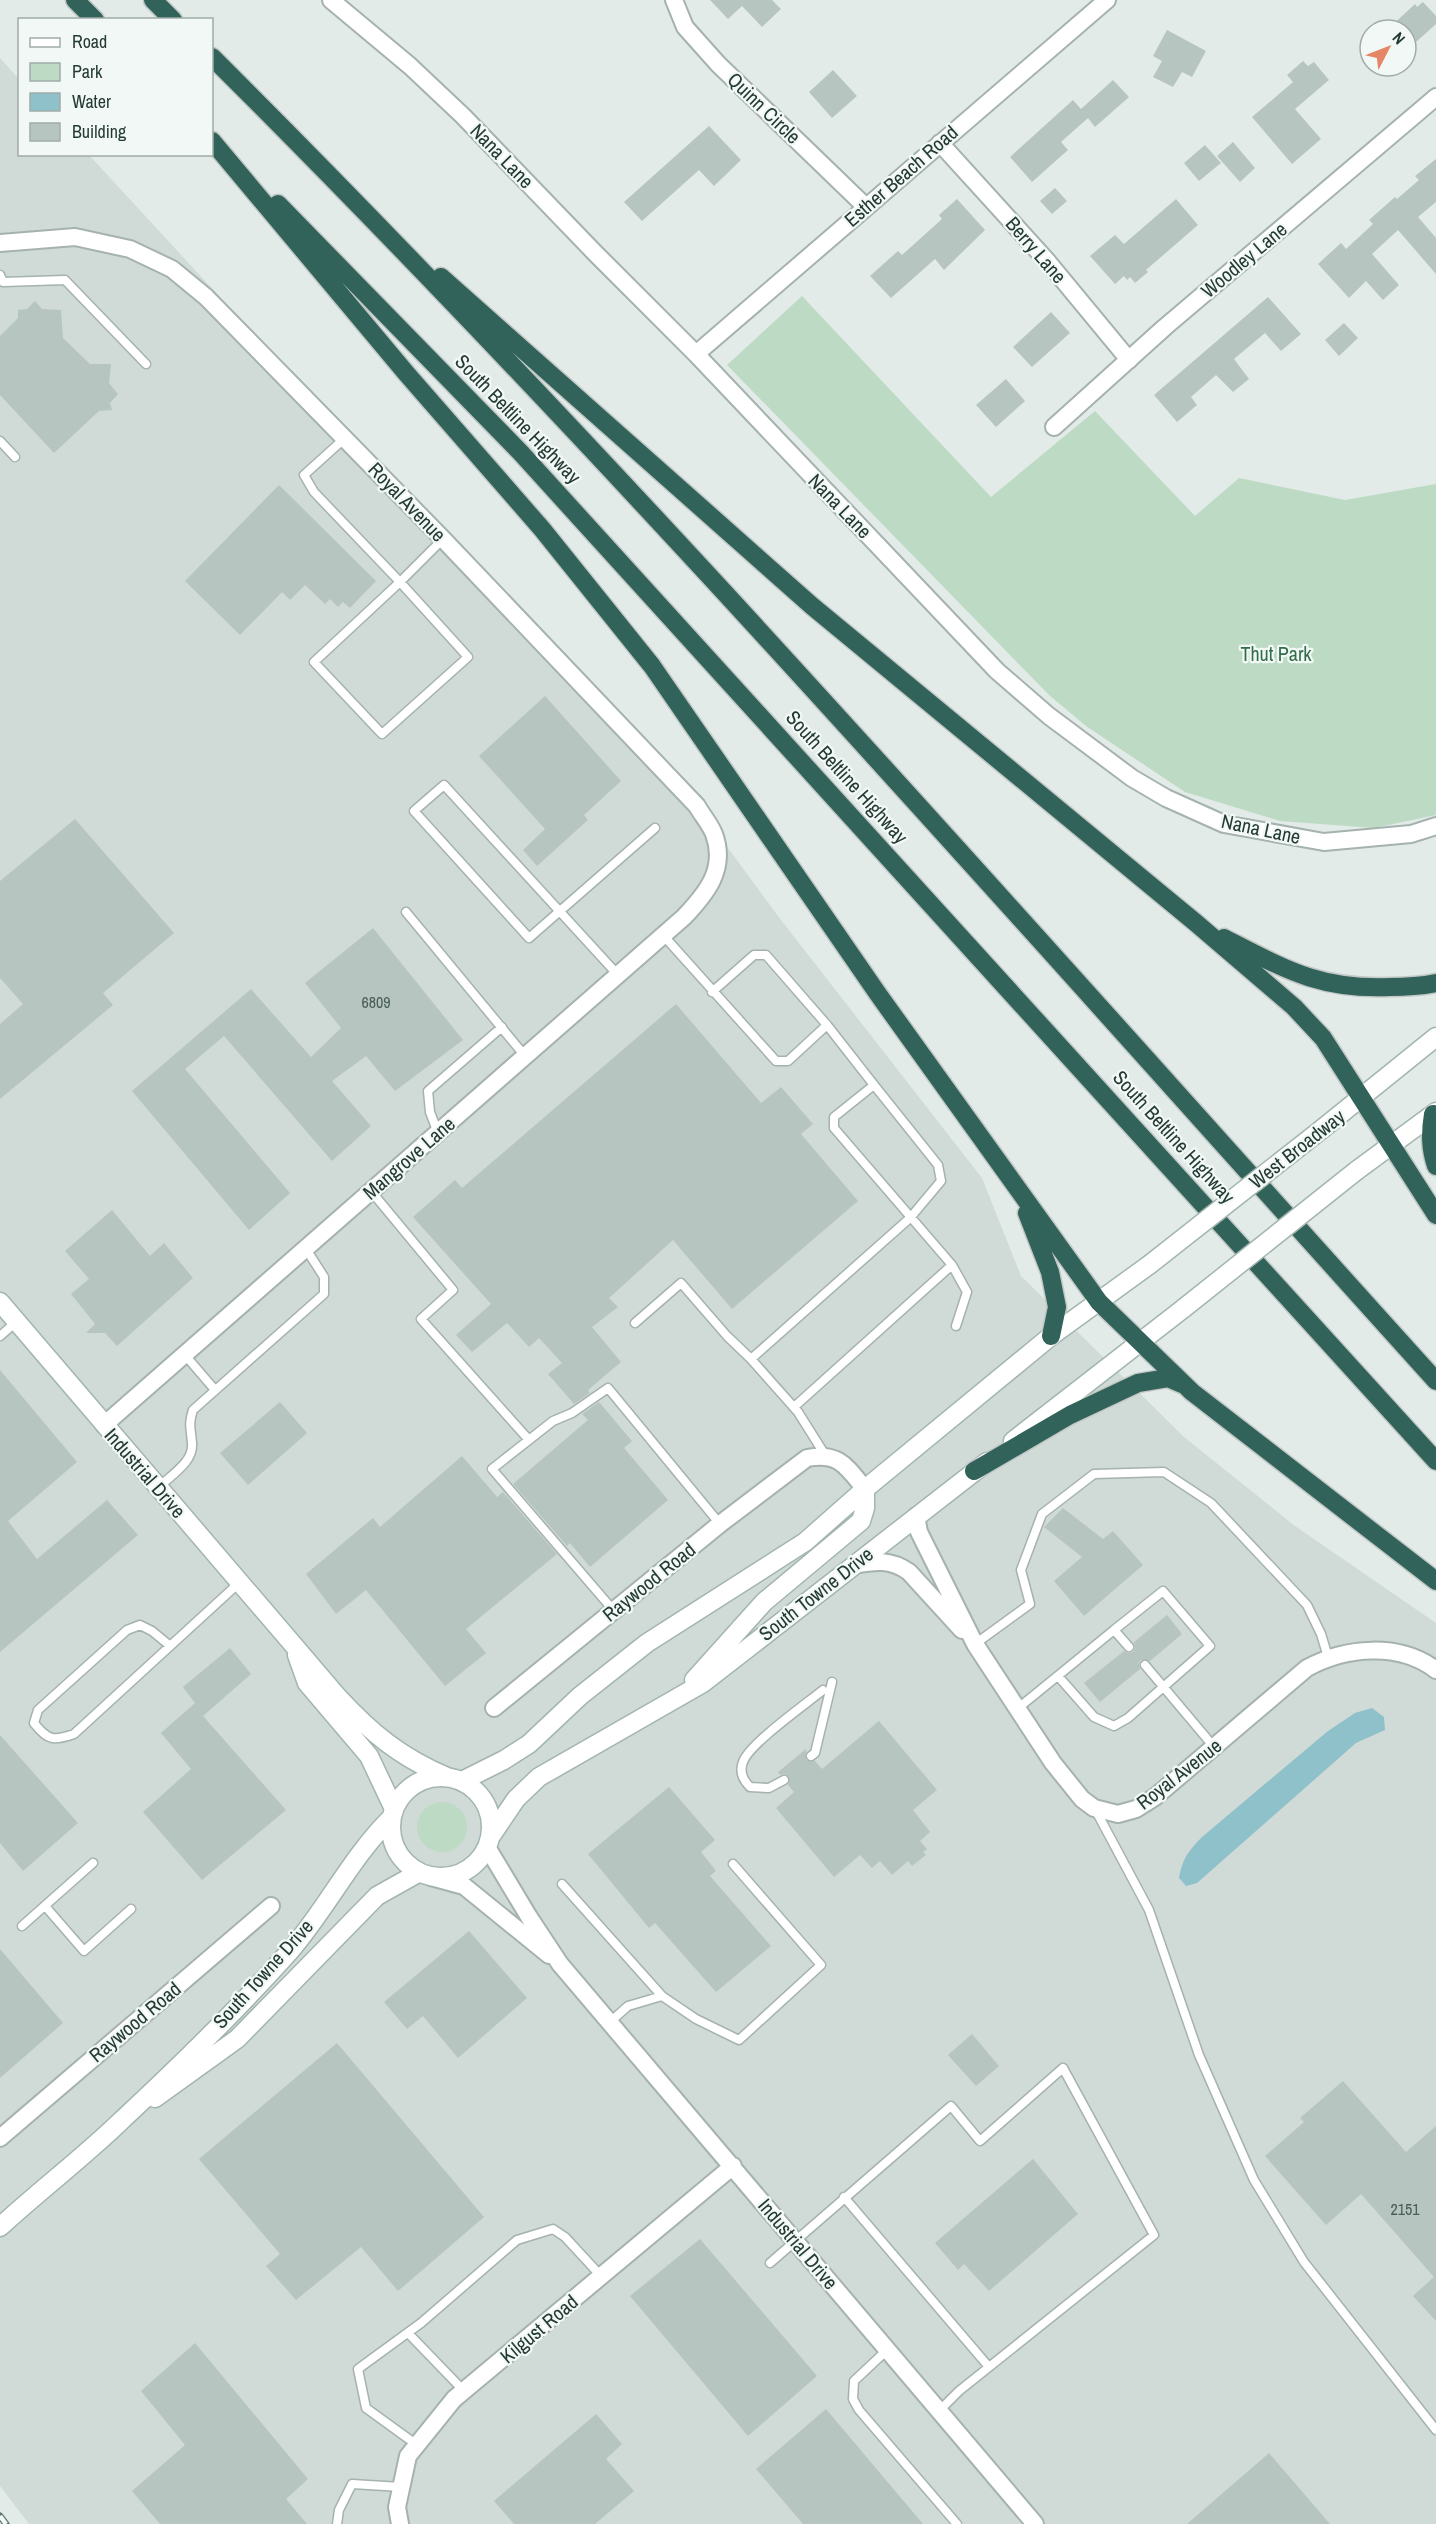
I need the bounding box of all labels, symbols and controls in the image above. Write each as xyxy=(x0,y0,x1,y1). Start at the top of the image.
legend xyxy=(18,18,213,156)
north arrow xyxy=(1358,18,1418,78)
text: N xyxy=(1388,27,1410,49)
text: Road xyxy=(72,29,107,54)
text: Park xyxy=(72,59,103,84)
street label: Quinn Circle xyxy=(722,66,807,149)
text: Water xyxy=(72,89,111,114)
street label: Nana Lane xyxy=(465,117,540,194)
text: Building xyxy=(72,119,127,144)
street label: Esther Beach Road xyxy=(838,119,963,232)
street label: Berry Lane xyxy=(1000,211,1073,289)
street label: Woodley Lane xyxy=(1195,216,1292,304)
street label: South Beltline Highway xyxy=(449,348,588,490)
street label: Royal Avenue xyxy=(363,456,452,547)
street label: Nana Lane xyxy=(803,467,878,544)
park label: Thut Park xyxy=(1240,640,1312,667)
street label: South Beltline Highway xyxy=(780,704,915,850)
street label: Nana Lane xyxy=(1219,807,1303,850)
house number: 6809 xyxy=(361,991,391,1013)
street label: South Beltline Highway xyxy=(1107,1064,1242,1210)
street label: West Broadway xyxy=(1243,1102,1351,1195)
street label: Mangrove Lane xyxy=(357,1110,461,1205)
street label: Industrial Drive xyxy=(99,1422,192,1523)
street label: Raywood Road xyxy=(597,1536,701,1627)
street label: South Towne Drive xyxy=(753,1540,878,1647)
street label: Royal Avenue xyxy=(1131,1732,1227,1815)
street label: South Towne Drive xyxy=(206,1913,319,2034)
street label: Raywood Road xyxy=(83,1975,186,2068)
street label: Industrial Drive xyxy=(752,2192,844,2295)
house number: 2151 xyxy=(1390,2198,1420,2220)
street label: Kilgust Road xyxy=(494,2288,583,2369)

